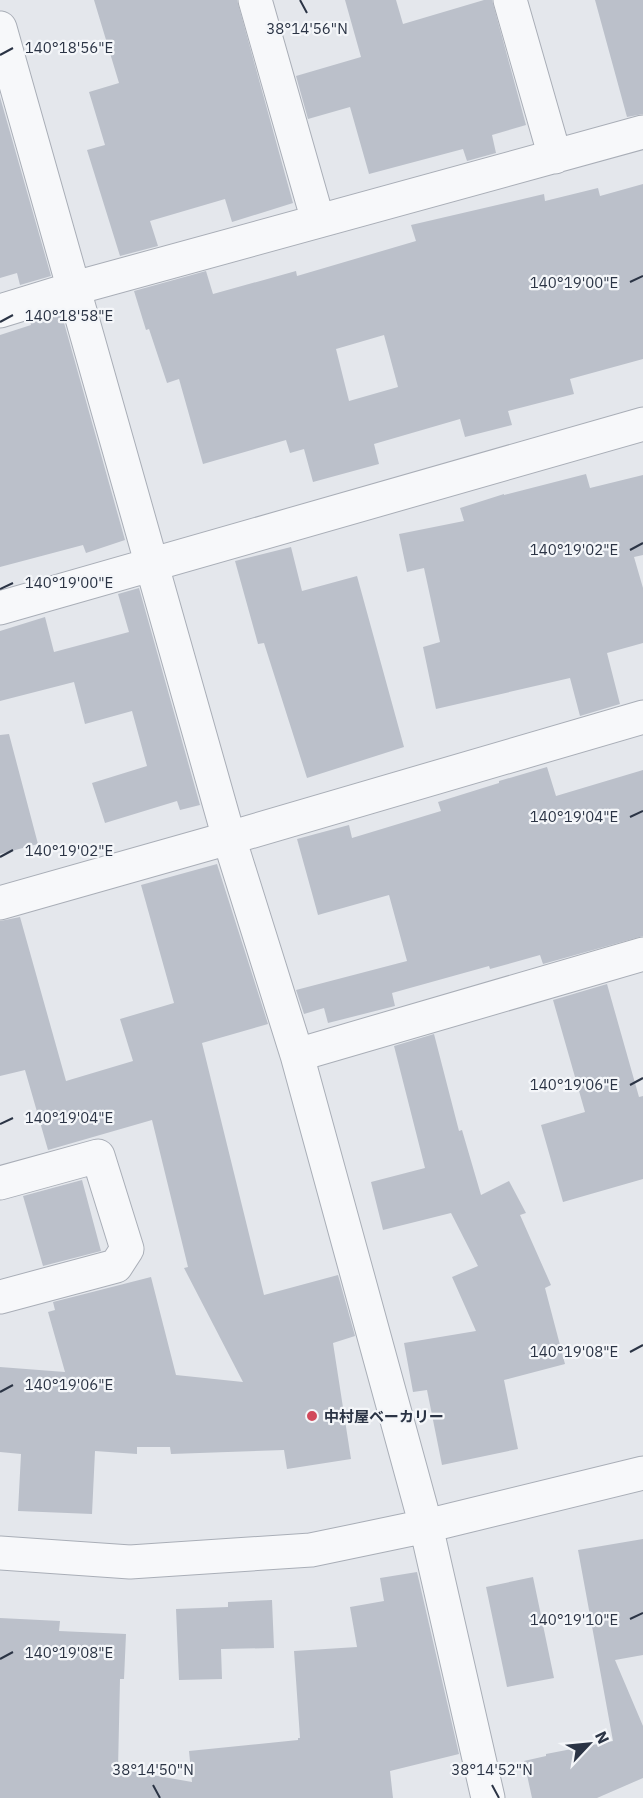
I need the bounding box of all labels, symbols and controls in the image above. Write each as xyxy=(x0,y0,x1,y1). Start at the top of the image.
text: 38°14'56"N xyxy=(266,19,348,38)
text: 140°18'56"E xyxy=(25,38,113,57)
text: 140°19'00"E xyxy=(530,273,618,292)
text: 140°18'58"E xyxy=(25,306,113,325)
text: 140°19'02"E xyxy=(530,540,618,559)
text: 140°19'00"E xyxy=(25,573,113,592)
text: 140°19'04"E xyxy=(530,807,618,826)
text: 140°19'02"E xyxy=(25,841,113,860)
text: 140°19'06"E xyxy=(530,1075,618,1094)
text: 140°19'04"E xyxy=(25,1108,113,1127)
text: 140°19'08"E xyxy=(530,1342,618,1361)
text: 140°19'06"E xyxy=(25,1375,113,1394)
place label: 中村屋ベーカリー xyxy=(324,1407,444,1426)
marker: 中村屋ベーカリー xyxy=(305,1409,319,1423)
text: 140°19'10"E xyxy=(530,1610,618,1629)
text: 140°19'08"E xyxy=(25,1643,113,1662)
north arrow xyxy=(559,1714,619,1774)
text: N xyxy=(591,1728,614,1747)
text: 38°14'50"N xyxy=(112,1760,194,1779)
text: 38°14'52"N xyxy=(451,1760,533,1779)

